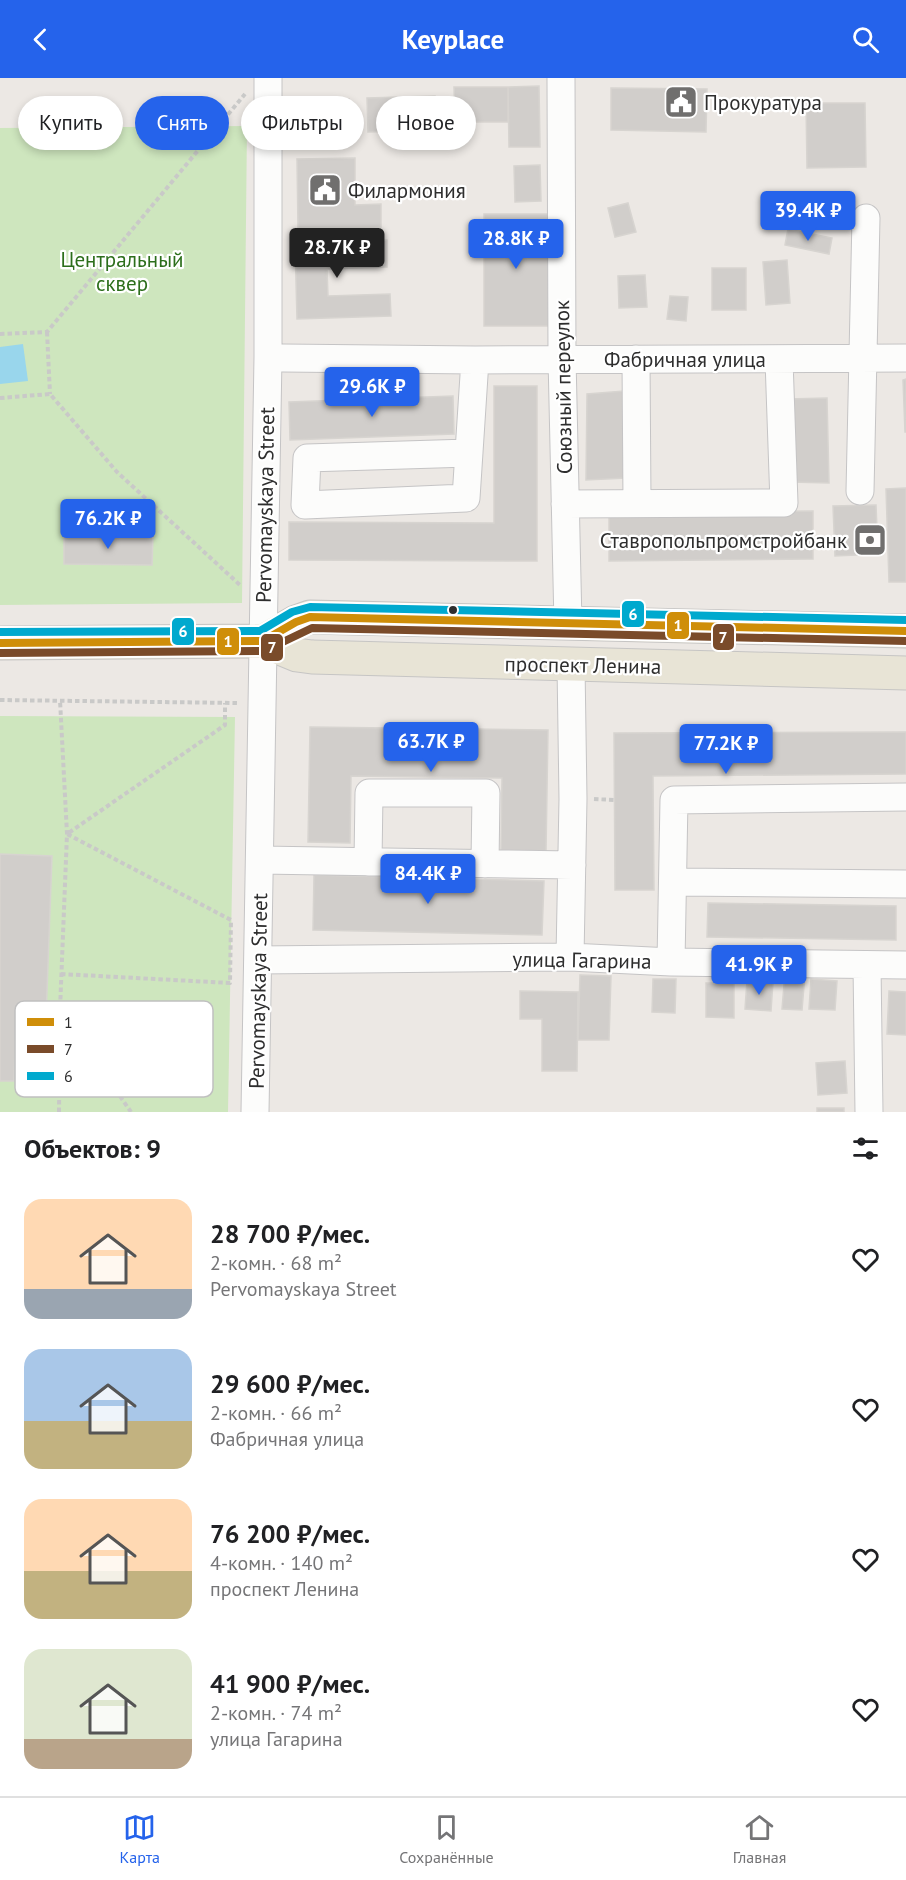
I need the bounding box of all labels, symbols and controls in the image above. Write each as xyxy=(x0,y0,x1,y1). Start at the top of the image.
text: Keyplace xyxy=(402,22,504,56)
icon: back xyxy=(24,23,57,56)
icon: search xyxy=(849,23,882,56)
public building icon: Прокуратура xyxy=(663,84,699,120)
place label: Прокуратура xyxy=(704,89,822,116)
chip: Купить xyxy=(18,96,123,150)
chip: Снять xyxy=(135,96,229,150)
chip: Фильтры xyxy=(241,96,364,150)
chip: Новое xyxy=(376,96,476,150)
public building icon: Филармония xyxy=(307,172,343,208)
place label: Филармония xyxy=(348,177,466,204)
pin: 39.4K ₽ xyxy=(753,191,863,242)
text: 39.4K ₽ xyxy=(774,197,842,223)
pin: 28.8K ₽ xyxy=(461,219,571,270)
text: 28.8K ₽ xyxy=(482,225,550,251)
pin: 28.7K ₽ xyxy=(282,228,392,279)
text: 28.7K ₽ xyxy=(303,234,371,260)
park label: Центральный сквер xyxy=(60,246,184,297)
street label: Союзный переулок xyxy=(548,300,578,474)
street label: Фабричная улица xyxy=(604,346,766,373)
pin: 29.6K ₽ xyxy=(317,367,427,418)
text: 29.6K ₽ xyxy=(338,373,406,399)
street label: Pervomayskaya Street xyxy=(250,407,280,603)
pin: 76.2K ₽ xyxy=(53,499,163,550)
text: 76.2K ₽ xyxy=(74,505,142,531)
bank icon: Ставропольпромстройбанк xyxy=(852,522,888,558)
place label: Ставропольпромстройбанк xyxy=(600,527,847,554)
line badge: 6 xyxy=(621,600,645,628)
unlabelled marker xyxy=(447,604,459,616)
text: 6 xyxy=(628,604,638,624)
line badge: 1 xyxy=(666,611,690,640)
text: 1 xyxy=(673,615,683,635)
line badge: 6 xyxy=(171,617,195,646)
text: 6 xyxy=(178,621,188,641)
line badge: 7 xyxy=(712,623,735,651)
line badge: 1 xyxy=(216,627,240,656)
text: 7 xyxy=(718,627,728,647)
text: 1 xyxy=(223,631,233,651)
line badge: 7 xyxy=(260,633,284,662)
text: 7 xyxy=(267,637,277,657)
street label: проспект Ленина xyxy=(504,650,662,680)
pin: 63.7K ₽ xyxy=(376,722,486,773)
pin: 77.2K ₽ xyxy=(671,724,781,775)
text: 63.7K ₽ xyxy=(397,728,465,754)
text: 77.2K ₽ xyxy=(694,730,758,756)
pin: 84.4K ₽ xyxy=(373,854,483,905)
text: 84.4K ₽ xyxy=(394,860,462,886)
street label: Pervomayskaya Street xyxy=(243,893,273,1089)
street label: улица Гагарина xyxy=(512,945,652,975)
pin: 41.9K ₽ xyxy=(704,945,814,996)
text: 41.9K ₽ xyxy=(725,951,793,977)
legend xyxy=(15,1001,213,1097)
text: 1 xyxy=(64,1012,73,1032)
text: 7 xyxy=(64,1039,73,1059)
text: 6 xyxy=(64,1066,73,1086)
text: Объектов: 9 xyxy=(24,1132,161,1165)
icon: filters xyxy=(849,1132,882,1165)
text: 28 700 ₽/мес. xyxy=(210,1217,370,1250)
icon: home xyxy=(72,1223,144,1295)
icon: heart xyxy=(849,1243,882,1276)
text: 2-комн. · 68 m² xyxy=(210,1250,342,1276)
text: Pervomayskaya Street xyxy=(210,1276,397,1302)
text: 29 600 ₽/мес. xyxy=(210,1367,370,1400)
icon: home xyxy=(72,1373,144,1445)
icon: heart xyxy=(849,1393,882,1426)
text: 2-комн. · 66 m² xyxy=(210,1400,342,1426)
text: Фабричная улица xyxy=(210,1426,364,1452)
text: 76 200 ₽/мес. xyxy=(210,1517,370,1550)
icon: home xyxy=(72,1523,144,1595)
icon: heart xyxy=(849,1543,882,1576)
text: 4-комн. · 140 m² xyxy=(210,1550,353,1576)
text: проспект Ленина xyxy=(210,1576,359,1602)
text: 41 900 ₽/мес. xyxy=(210,1667,370,1700)
icon: home xyxy=(72,1673,144,1745)
icon: heart xyxy=(849,1693,882,1726)
text: 2-комн. · 74 m² xyxy=(210,1700,342,1726)
text: улица Гагарина xyxy=(210,1726,343,1752)
tab: Карта xyxy=(120,1811,160,1867)
tab: Сохранённые xyxy=(399,1811,494,1867)
tab: Главная xyxy=(733,1811,786,1867)

